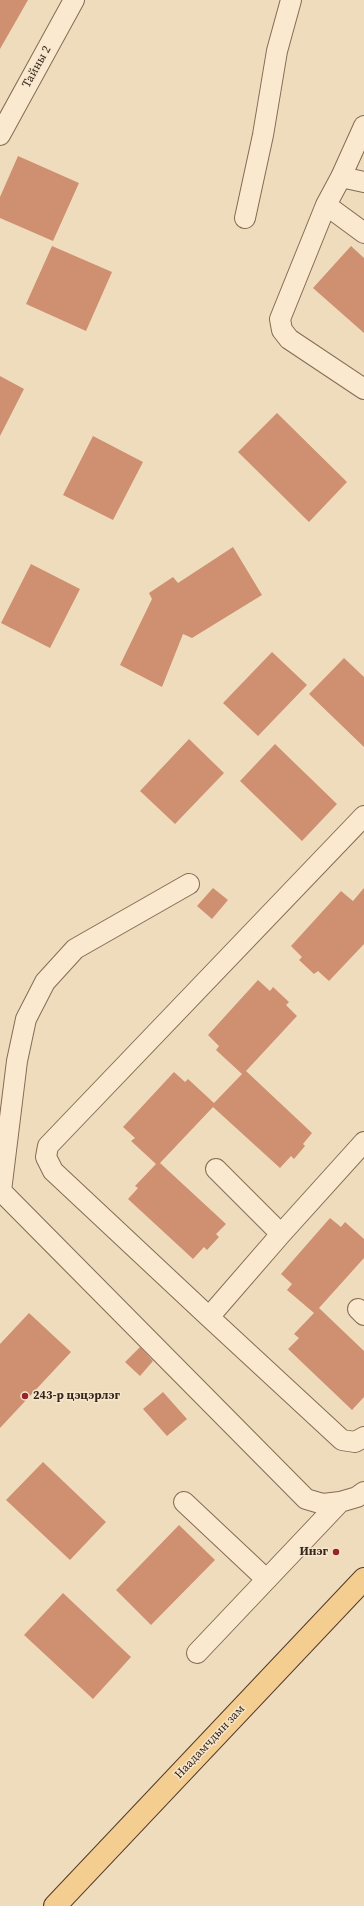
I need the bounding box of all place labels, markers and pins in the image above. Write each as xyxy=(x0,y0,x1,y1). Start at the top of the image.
place label: 243-р цэцэрлэг xyxy=(33,1389,120,1403)
marker: 243-р цэцэрлэг xyxy=(20,1391,30,1401)
place label: Инэг xyxy=(299,1545,328,1559)
marker: Инэг xyxy=(331,1547,341,1557)

